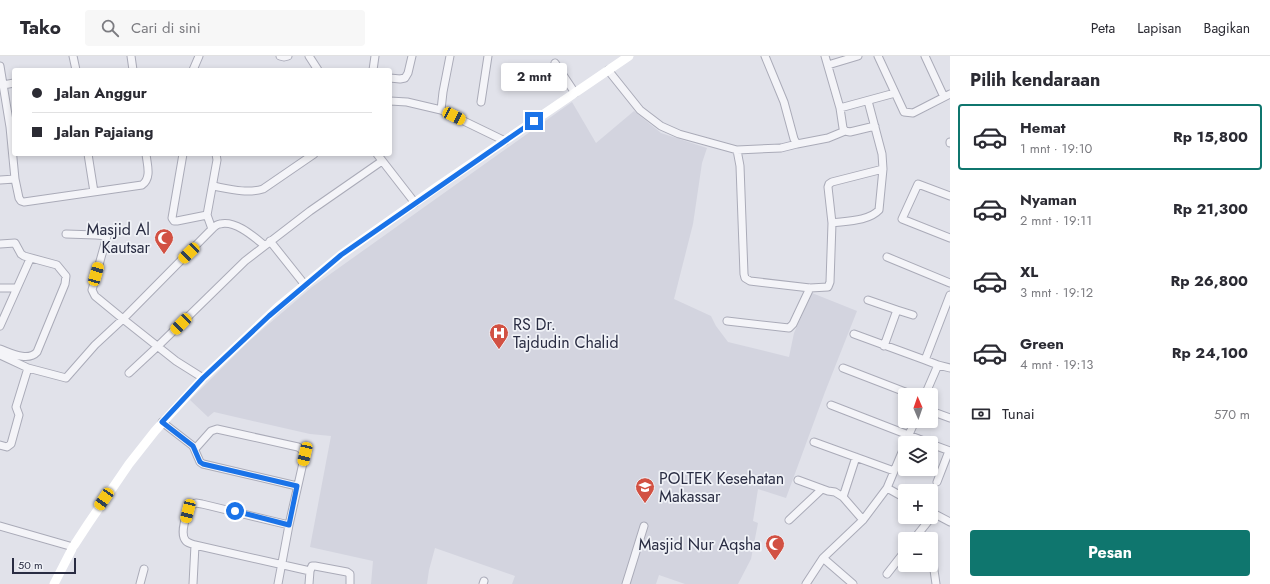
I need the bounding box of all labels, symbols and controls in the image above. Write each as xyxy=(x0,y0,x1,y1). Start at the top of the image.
search box xyxy=(85,10,365,46)
text: Tako xyxy=(20,14,61,41)
icon: search xyxy=(99,17,121,39)
text: Cari di sini xyxy=(131,17,201,39)
text: Peta xyxy=(1091,18,1115,38)
text: Lapisan xyxy=(1137,18,1182,38)
text: Bagikan xyxy=(1204,18,1250,38)
callout: 2 mnt xyxy=(501,63,567,91)
text: 2 mnt xyxy=(517,67,551,86)
text: Pilih kendaraan xyxy=(970,67,1100,93)
text: Jalan Anggur xyxy=(56,82,147,104)
car xyxy=(441,105,467,127)
route end xyxy=(525,112,543,130)
text: Hemat xyxy=(1020,117,1066,139)
icon: car xyxy=(972,119,1008,155)
text: Jalan Pajaiang xyxy=(56,121,153,143)
text: Rp 15,800 xyxy=(1173,126,1248,148)
text: 1 mnt · 19:10 xyxy=(1020,139,1092,158)
text: Nyaman xyxy=(1020,189,1077,211)
icon: car xyxy=(972,191,1008,227)
text: Rp 21,300 xyxy=(1173,198,1248,220)
text: 2 mnt · 19:11 xyxy=(1020,211,1092,230)
place label: Masjid Al Kautsar xyxy=(87,218,151,259)
mosque icon: Masjid Al Kautsar xyxy=(153,227,175,255)
car xyxy=(176,240,202,266)
car xyxy=(87,261,105,287)
text: XL xyxy=(1020,261,1038,283)
icon: car xyxy=(972,263,1008,299)
text: Rp 26,800 xyxy=(1171,270,1248,292)
text: 3 mnt · 19:12 xyxy=(1020,283,1093,302)
car xyxy=(168,311,194,337)
place label: RS Dr. Tajdudin Chalid xyxy=(513,313,619,354)
hospital icon: RS Dr. Tajdudin Chalid xyxy=(488,322,510,350)
text: Green xyxy=(1020,333,1064,355)
icon: car xyxy=(972,335,1008,371)
text: Rp 24,100 xyxy=(1172,342,1248,364)
text: 4 mnt · 19:13 xyxy=(1020,355,1093,374)
north arrow xyxy=(898,388,938,428)
map controls xyxy=(898,388,938,572)
icon: cash xyxy=(970,403,992,425)
text: Tunai xyxy=(1002,403,1035,425)
text: 570 m xyxy=(1214,405,1250,424)
button: layers xyxy=(898,436,938,476)
car xyxy=(296,441,314,467)
place label: POLTEK Kesehatan Makassar xyxy=(659,467,784,508)
school or university icon: POLTEK Kesehatan Makassar xyxy=(634,476,656,504)
button: + xyxy=(898,484,938,524)
car xyxy=(92,486,116,512)
car xyxy=(179,498,197,524)
route start xyxy=(226,502,244,520)
button: Pesan xyxy=(970,530,1250,576)
button: − xyxy=(898,532,938,572)
place label: Masjid Nur Aqsha xyxy=(639,533,761,556)
mosque icon: Masjid Nur Aqsha xyxy=(764,533,786,561)
scale bar xyxy=(12,556,76,575)
text: 50 m xyxy=(18,557,43,573)

